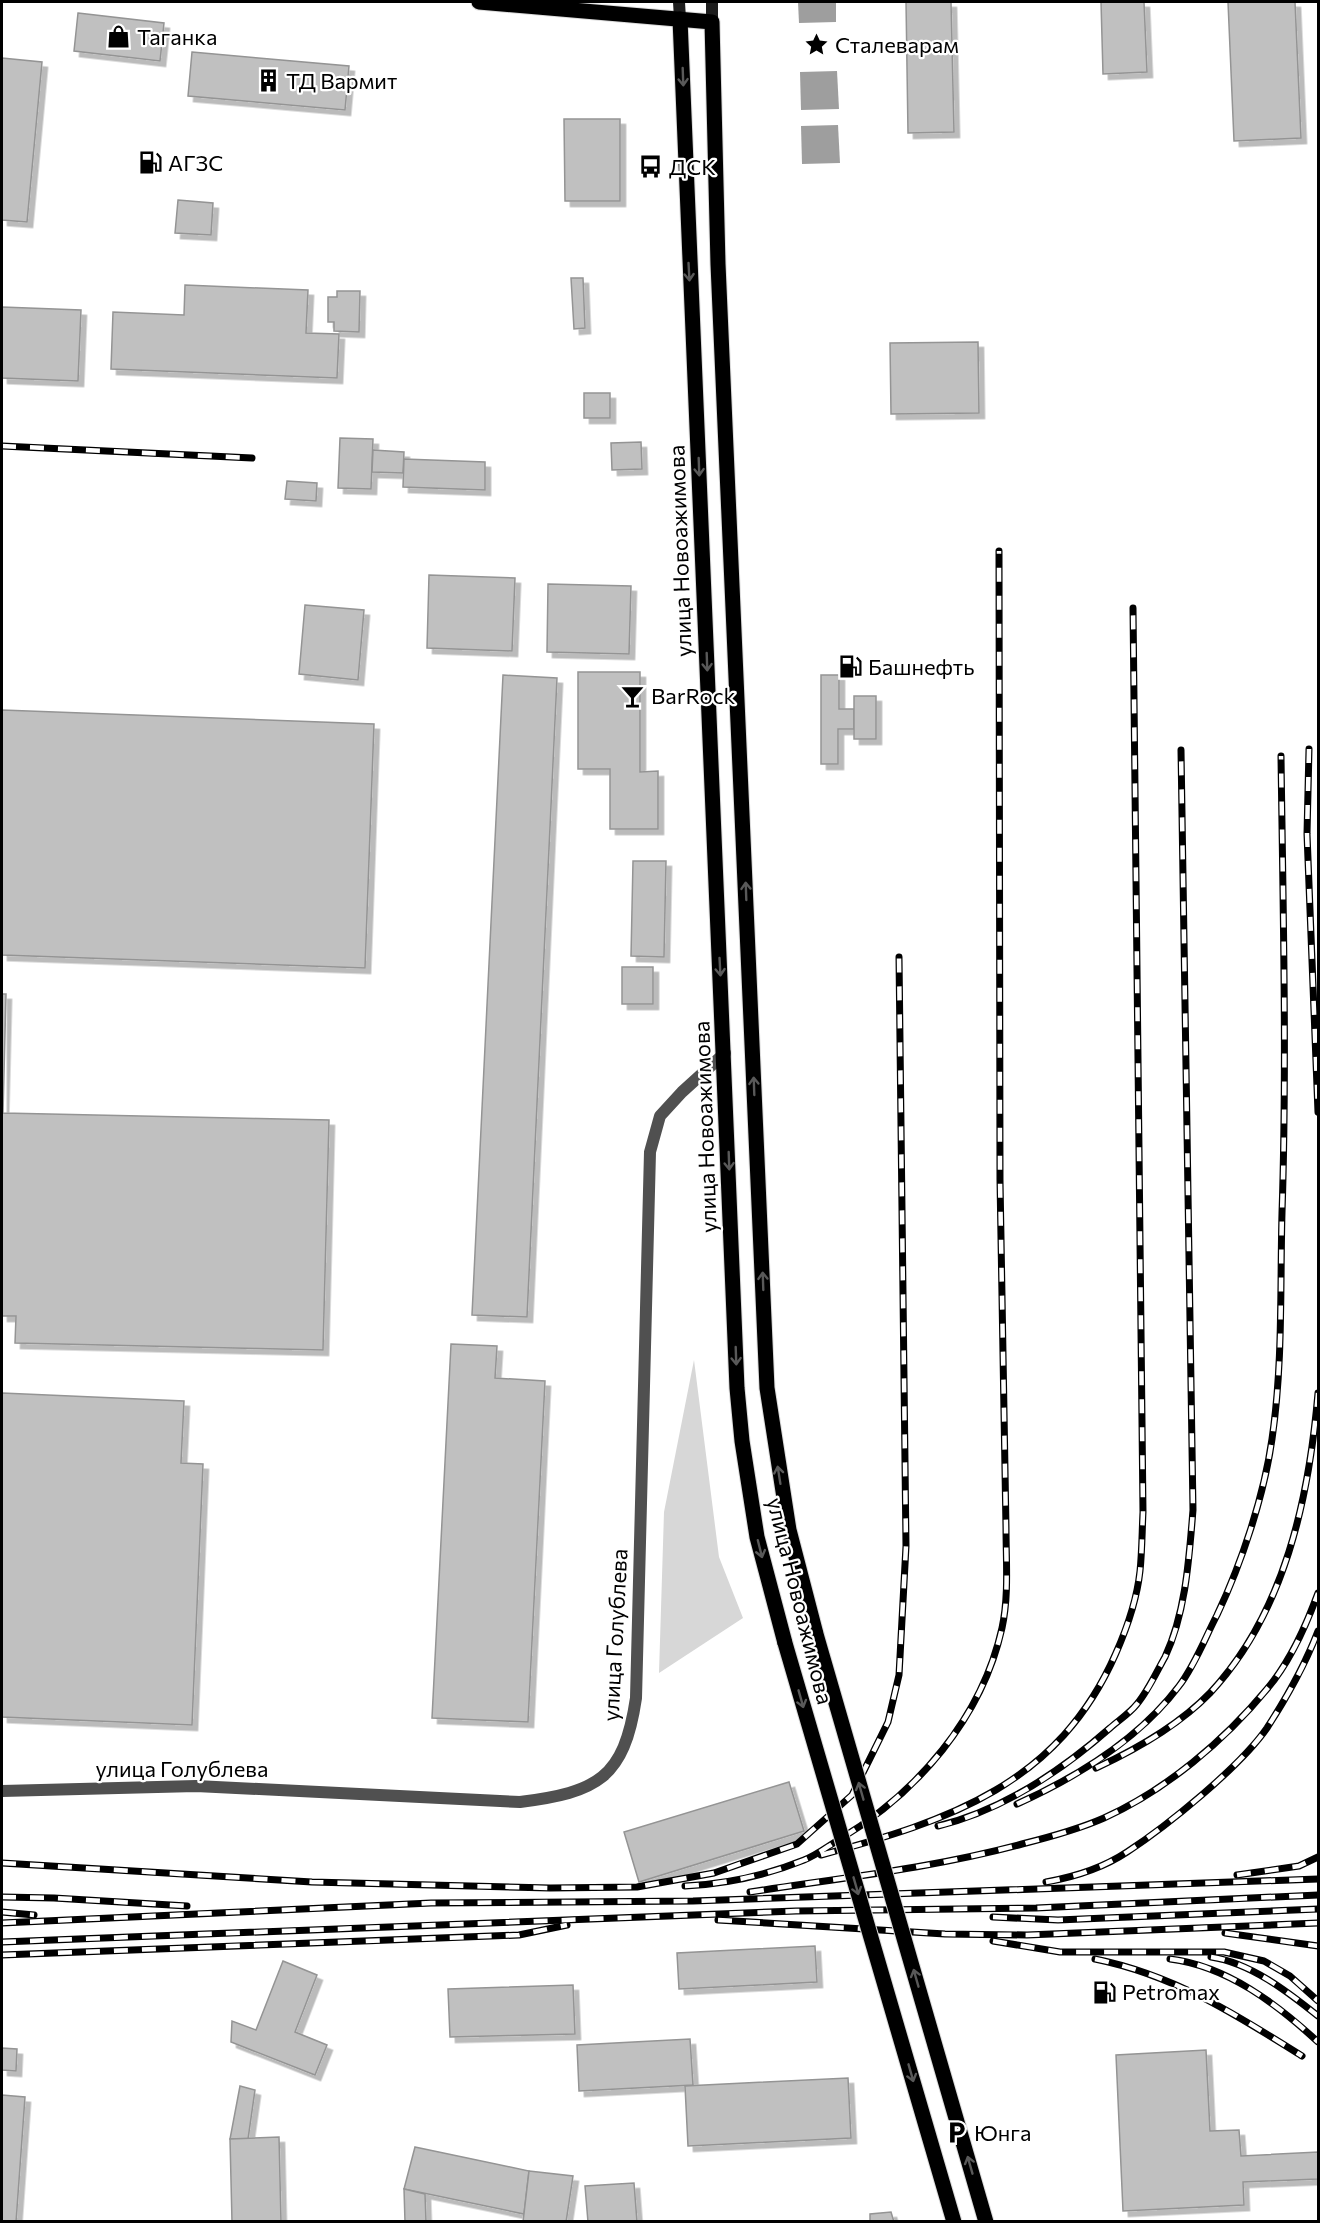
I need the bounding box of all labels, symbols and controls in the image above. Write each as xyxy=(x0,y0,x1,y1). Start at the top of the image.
place label: Таганка xyxy=(137,23,217,50)
shop icon: Таганка xyxy=(106,24,132,50)
place label: Сталеварам xyxy=(835,31,959,58)
place icon: Сталеварам xyxy=(804,32,830,58)
place label: ТД Вармит xyxy=(286,67,397,94)
one-way arrow xyxy=(677,67,688,87)
building icon: ТД Вармит xyxy=(255,68,281,94)
place label: АГЗС xyxy=(168,149,223,176)
fuel station icon: АГЗС xyxy=(137,150,163,176)
place label: ДСК xyxy=(669,153,716,180)
bus stop icon: ДСК xyxy=(638,154,664,180)
one-way arrow xyxy=(683,262,694,282)
street label: улица Новоажимова xyxy=(662,445,697,657)
one-way arrow xyxy=(693,456,704,476)
one-way arrow xyxy=(701,651,712,671)
place label: Башнефть xyxy=(868,653,974,680)
fuel station icon: Башнефть xyxy=(837,654,863,680)
place label: BarRock xyxy=(651,682,736,709)
bar icon: BarRock xyxy=(620,683,646,709)
one-way arrow xyxy=(740,882,752,902)
one-way arrow xyxy=(715,956,726,976)
street label: улица Новоажимова xyxy=(687,1021,722,1233)
one-way arrow xyxy=(749,1076,760,1096)
one-way arrow xyxy=(723,1151,734,1171)
one-way arrow xyxy=(757,1271,768,1291)
one-way arrow xyxy=(730,1346,742,1366)
one-way arrow xyxy=(773,1466,784,1485)
street label: улица Новоажимова xyxy=(762,1495,839,1707)
one-way arrow xyxy=(755,1540,767,1559)
street label: улица Голублева xyxy=(596,1548,633,1722)
one-way arrow xyxy=(796,1689,807,1708)
street label: улица Голублева xyxy=(96,1755,268,1782)
one-way arrow xyxy=(855,1782,866,1801)
one-way arrow xyxy=(851,1876,862,1895)
one-way arrow xyxy=(910,1969,921,1988)
place label: Petromax xyxy=(1122,1978,1220,2005)
fuel station icon: Petromax xyxy=(1091,1979,1117,2005)
one-way arrow xyxy=(906,2063,917,2082)
place label: Юнга xyxy=(974,2119,1031,2146)
parking icon: Юнга xyxy=(943,2120,969,2146)
one-way arrow xyxy=(964,2156,975,2175)

